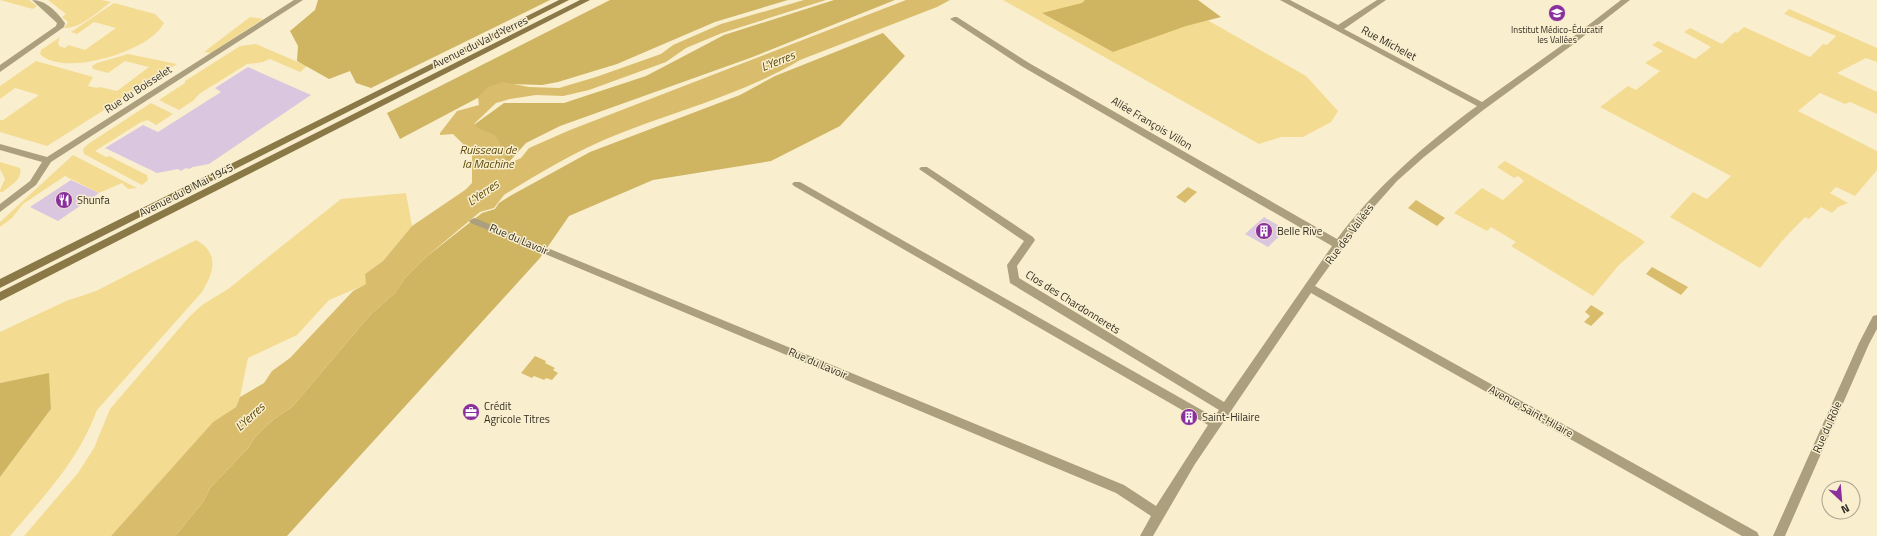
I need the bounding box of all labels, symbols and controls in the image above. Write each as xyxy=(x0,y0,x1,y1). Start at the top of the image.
school or university icon: Institut Médico-Éducatif les Vallées xyxy=(1547,3,1567,23)
street label: Avenue du Val d'Yerres xyxy=(430,12,530,72)
street label: Rue Michelet xyxy=(1359,22,1420,64)
place label: Institut Médico-Éducatif les Vallées xyxy=(1511,23,1603,46)
water label: L'Yerres xyxy=(758,45,798,76)
street label: Rue du Boisselet xyxy=(101,61,175,117)
street label: Allée François Villon xyxy=(1108,92,1196,154)
water label: Ruisseau de la Machine xyxy=(459,140,518,173)
street label: Avenue du 8 Mai 1945 xyxy=(136,159,236,221)
water label: L'Yerres xyxy=(463,174,503,210)
restaurant icon: Shunfa xyxy=(54,190,74,210)
place label: Shunfa xyxy=(77,192,110,208)
street label: Rue des Vallées xyxy=(1321,200,1377,268)
street label: Rue du Lavoir xyxy=(487,219,551,259)
building icon: Belle Rive xyxy=(1254,221,1274,241)
place label: Belle Rive xyxy=(1277,223,1323,239)
street label: Clos des Chardonnerets xyxy=(1023,266,1123,338)
street label: Rue du Lavoir xyxy=(786,343,850,383)
street label: Avenue Saint-Hilaire xyxy=(1486,381,1577,441)
water label: L'Yerres xyxy=(230,397,270,436)
place label: Crédit Agricole Titres xyxy=(484,398,550,427)
street label: Rue du Rôle xyxy=(1808,398,1846,455)
office icon: Crédit Agricole Titres xyxy=(461,402,481,422)
building icon: Saint-Hilaire xyxy=(1179,407,1199,427)
place label: Saint-Hilaire xyxy=(1202,409,1260,425)
north arrow xyxy=(1821,480,1861,520)
text: N xyxy=(1838,500,1852,518)

